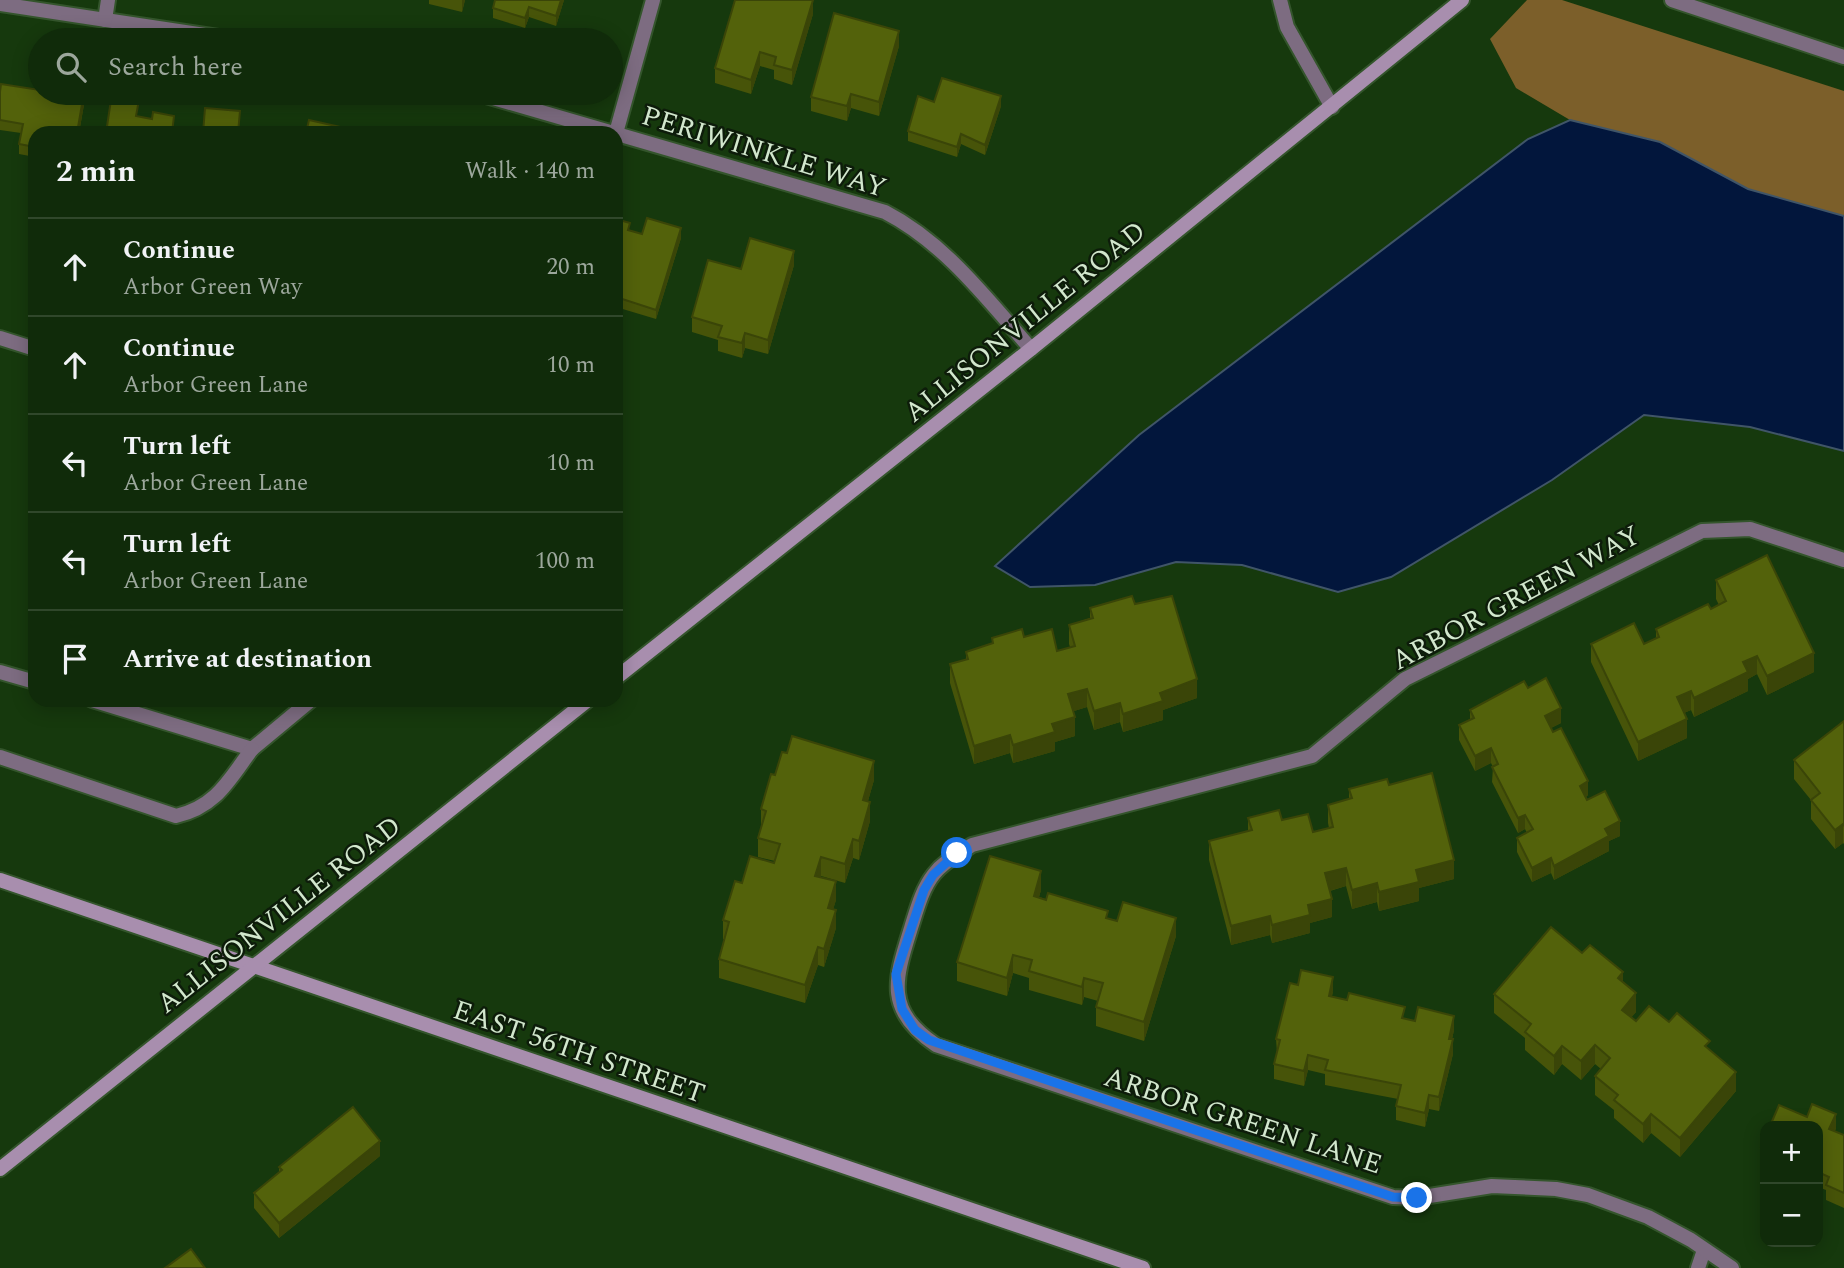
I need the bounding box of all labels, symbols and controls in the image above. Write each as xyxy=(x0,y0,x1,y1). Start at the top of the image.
search box xyxy=(28,28,623,105)
text: Search here xyxy=(108,47,243,87)
icon: search xyxy=(52,48,90,86)
street label: PERIWINKLE WAY xyxy=(636,94,892,210)
text: 2 min xyxy=(56,149,136,195)
text: Walk · 140 m xyxy=(465,154,595,189)
street label: ALLISONVILLE ROAD xyxy=(895,211,1155,433)
text: Continue xyxy=(123,230,235,270)
icon: ahead xyxy=(56,248,94,286)
text: 20 m xyxy=(546,250,595,285)
text: Arbor Green Way xyxy=(123,270,302,305)
text: Continue xyxy=(123,328,235,368)
icon: ahead xyxy=(56,346,94,384)
text: 10 m xyxy=(546,348,595,383)
text: Arbor Green Lane xyxy=(123,368,308,403)
text: Turn left xyxy=(123,426,231,466)
icon: left xyxy=(56,444,94,482)
text: 10 m xyxy=(546,446,595,481)
text: Arbor Green Lane xyxy=(123,466,308,501)
street label: ARBOR GREEN WAY xyxy=(1384,514,1648,682)
text: Turn left xyxy=(123,524,231,564)
icon: left xyxy=(56,542,94,580)
text: 100 m xyxy=(535,544,595,579)
text: Arbor Green Lane xyxy=(123,564,308,599)
text: Arrive at destination xyxy=(123,639,372,679)
icon: arrive xyxy=(56,640,94,678)
street label: ALLISONVILLE ROAD xyxy=(147,805,411,1025)
route start xyxy=(941,837,972,868)
street label: EAST 56TH STREET xyxy=(447,989,711,1115)
street label: ARBOR GREEN LANE xyxy=(1098,1056,1388,1186)
map controls xyxy=(1760,1121,1823,1247)
button: + xyxy=(1760,1121,1823,1184)
route end xyxy=(1401,1182,1432,1213)
button: − xyxy=(1760,1184,1823,1247)

